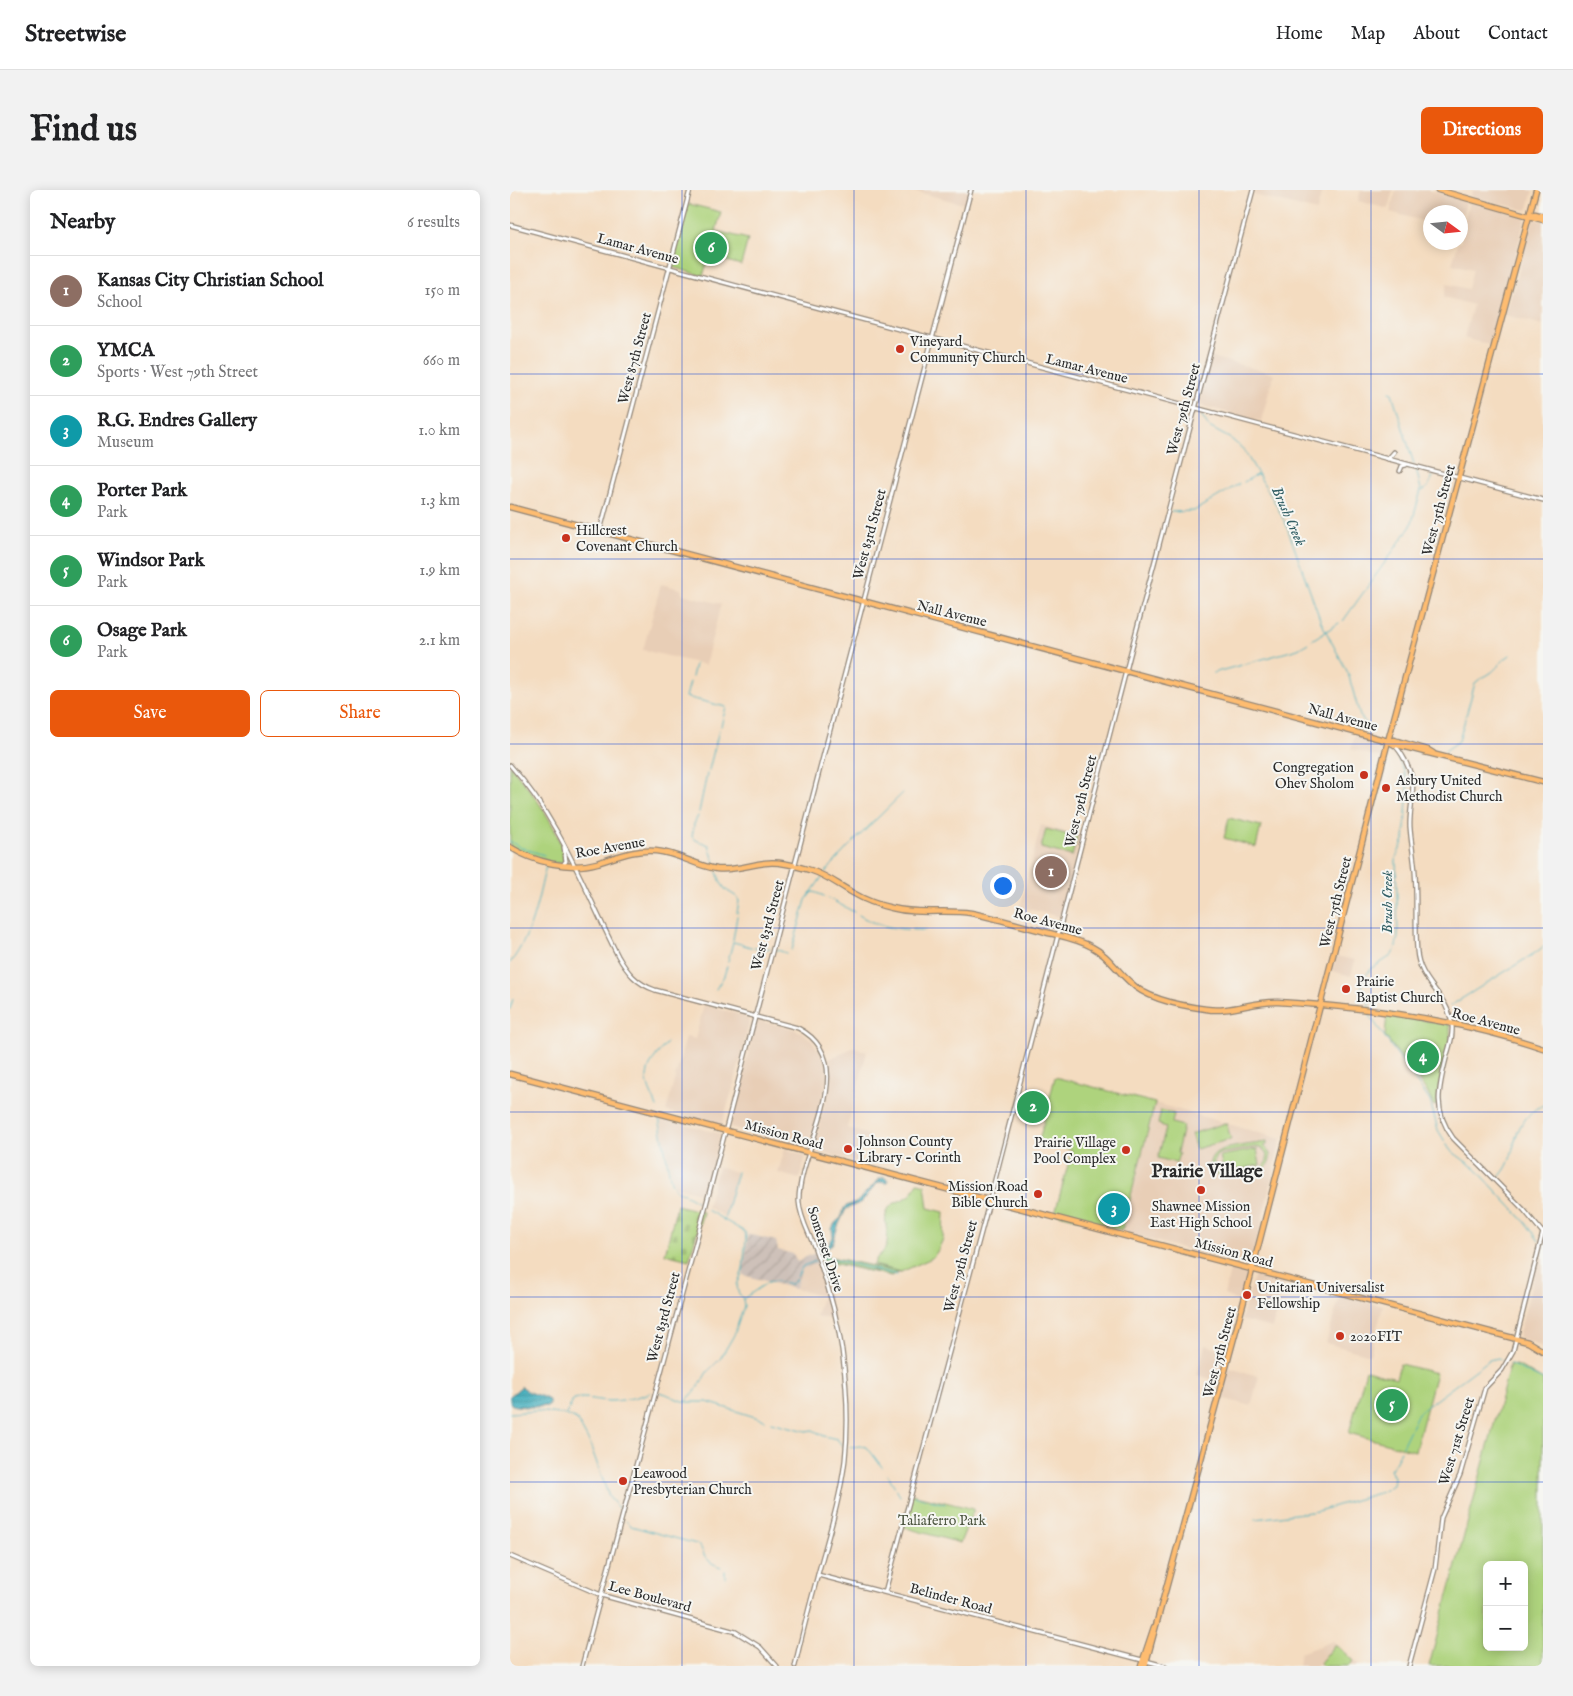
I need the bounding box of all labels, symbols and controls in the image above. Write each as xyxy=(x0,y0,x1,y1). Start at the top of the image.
text: Streetwise xyxy=(25,19,126,50)
text: Home xyxy=(1276,23,1323,46)
text: Map xyxy=(1351,23,1385,46)
text: About xyxy=(1413,23,1460,46)
text: Contact xyxy=(1488,23,1548,46)
button: Directions xyxy=(1421,107,1543,154)
text: Find us xyxy=(30,108,137,153)
north arrow xyxy=(1423,205,1468,250)
text: Nearby xyxy=(50,209,115,236)
text: 6 results xyxy=(407,213,460,233)
street label: Lamar Avenue xyxy=(595,229,681,269)
pin: 6 xyxy=(695,229,727,267)
text: Kansas City Christian School xyxy=(97,269,323,293)
text: 1 xyxy=(63,281,69,301)
text: 150 m xyxy=(425,281,460,301)
text: School xyxy=(97,293,142,313)
street label: West 87th Street xyxy=(614,310,656,406)
place label: Vineyard Community Church xyxy=(909,333,1026,367)
text: YMCA xyxy=(97,339,154,363)
marker: Vineyard Community Church xyxy=(894,343,906,355)
street label: Lamar Avenue xyxy=(1044,350,1130,388)
text: 2 xyxy=(62,351,70,371)
text: 660 m xyxy=(423,351,460,371)
street label: West 79th Street xyxy=(1163,361,1205,457)
text: Sports · West 79th Street xyxy=(97,363,258,383)
text: R.G. Endres Gallery xyxy=(97,409,257,433)
text: 3 xyxy=(63,421,69,441)
text: 1.0 km xyxy=(418,421,460,441)
text: Museum xyxy=(97,433,154,453)
street label: West 75th Street xyxy=(1418,463,1460,558)
text: Porter Park xyxy=(97,479,187,503)
water label: Brush Creek xyxy=(1267,483,1310,549)
street label: West 83rd Street xyxy=(849,487,891,582)
text: 4 xyxy=(62,491,70,511)
text: 1.3 km xyxy=(420,491,460,511)
text: Park xyxy=(97,503,127,523)
place label: Hillcrest Covenant Church xyxy=(576,522,679,556)
marker: Hillcrest Covenant Church xyxy=(560,532,572,544)
text: Windsor Park xyxy=(97,549,205,573)
text: 5 xyxy=(63,561,69,581)
text: 1.9 km xyxy=(419,561,460,581)
text: Park xyxy=(97,573,127,593)
street label: Nall Avenue xyxy=(915,597,989,631)
text: Osage Park xyxy=(97,619,187,643)
text: 6 xyxy=(63,631,69,651)
text: 2.1 km xyxy=(419,631,460,651)
text: Park xyxy=(97,643,127,663)
button: Save xyxy=(50,690,250,737)
button: Share xyxy=(260,690,460,737)
street label: Nall Avenue xyxy=(1306,700,1380,736)
street label: West 79th Street xyxy=(1061,753,1101,849)
place label: Congregation Ohev Sholom xyxy=(1273,759,1355,793)
marker: Congregation Ohev Sholom xyxy=(1358,769,1370,781)
place label: Asbury United Methodist Church xyxy=(1395,772,1503,806)
marker: Asbury United Methodist Church xyxy=(1380,782,1392,794)
street label: Roe Avenue xyxy=(574,833,647,863)
pin: 1 xyxy=(1035,853,1067,891)
street label: West 75th Street xyxy=(1316,854,1356,950)
water label: Brush Creek xyxy=(1378,870,1397,934)
your location xyxy=(990,873,1016,899)
street label: West 83rd Street xyxy=(747,878,789,973)
street label: Roe Avenue xyxy=(1011,904,1085,940)
place label: Prairie Baptist Church xyxy=(1356,973,1444,1007)
marker: Prairie Baptist Church xyxy=(1340,983,1352,995)
street label: Roe Avenue xyxy=(1449,1004,1523,1040)
pin: 4 xyxy=(1407,1038,1439,1076)
pin: 2 xyxy=(1017,1088,1049,1126)
street label: Mission Road xyxy=(743,1116,825,1154)
place label: Johnson County Library - Corinth xyxy=(856,1133,962,1167)
place label: Prairie Village Pool Complex xyxy=(1033,1134,1117,1168)
marker: Johnson County Library - Corinth xyxy=(842,1143,854,1155)
marker: Prairie Village Pool Complex xyxy=(1120,1144,1132,1156)
district label: Prairie Village xyxy=(1151,1160,1263,1184)
place label: Mission Road Bible Church xyxy=(948,1178,1029,1212)
marker: Shawnee Mission East High School xyxy=(1195,1184,1207,1196)
marker: Mission Road Bible Church xyxy=(1032,1188,1044,1200)
pin: 3 xyxy=(1098,1190,1130,1228)
place label: Shawnee Mission East High School xyxy=(1150,1198,1252,1232)
street label: Somerset Drive xyxy=(803,1204,848,1295)
street label: West 79th Street xyxy=(940,1218,982,1314)
street label: Mission Road xyxy=(1193,1234,1275,1272)
street label: West 83rd Street xyxy=(643,1270,685,1365)
place label: Unitarian Universalist Fellowship xyxy=(1257,1279,1385,1313)
marker: Unitarian Universalist Fellowship xyxy=(1241,1289,1253,1301)
street label: West 75th Street xyxy=(1199,1305,1241,1400)
place label: 2020FIT xyxy=(1350,1328,1403,1346)
marker: 2020FIT xyxy=(1334,1330,1346,1342)
pin: 5 xyxy=(1376,1386,1408,1424)
street label: West 71st Street xyxy=(1435,1395,1479,1488)
place label: Leawood Presbyterian Church xyxy=(633,1465,752,1499)
marker: Leawood Presbyterian Church xyxy=(617,1475,629,1487)
park label: Taliaferro Park xyxy=(898,1512,986,1530)
map controls xyxy=(1483,1561,1528,1651)
button: + xyxy=(1483,1561,1528,1606)
street label: Lee Boulevard xyxy=(606,1577,694,1617)
street label: Belinder Road xyxy=(908,1579,994,1619)
button: − xyxy=(1483,1606,1528,1651)

